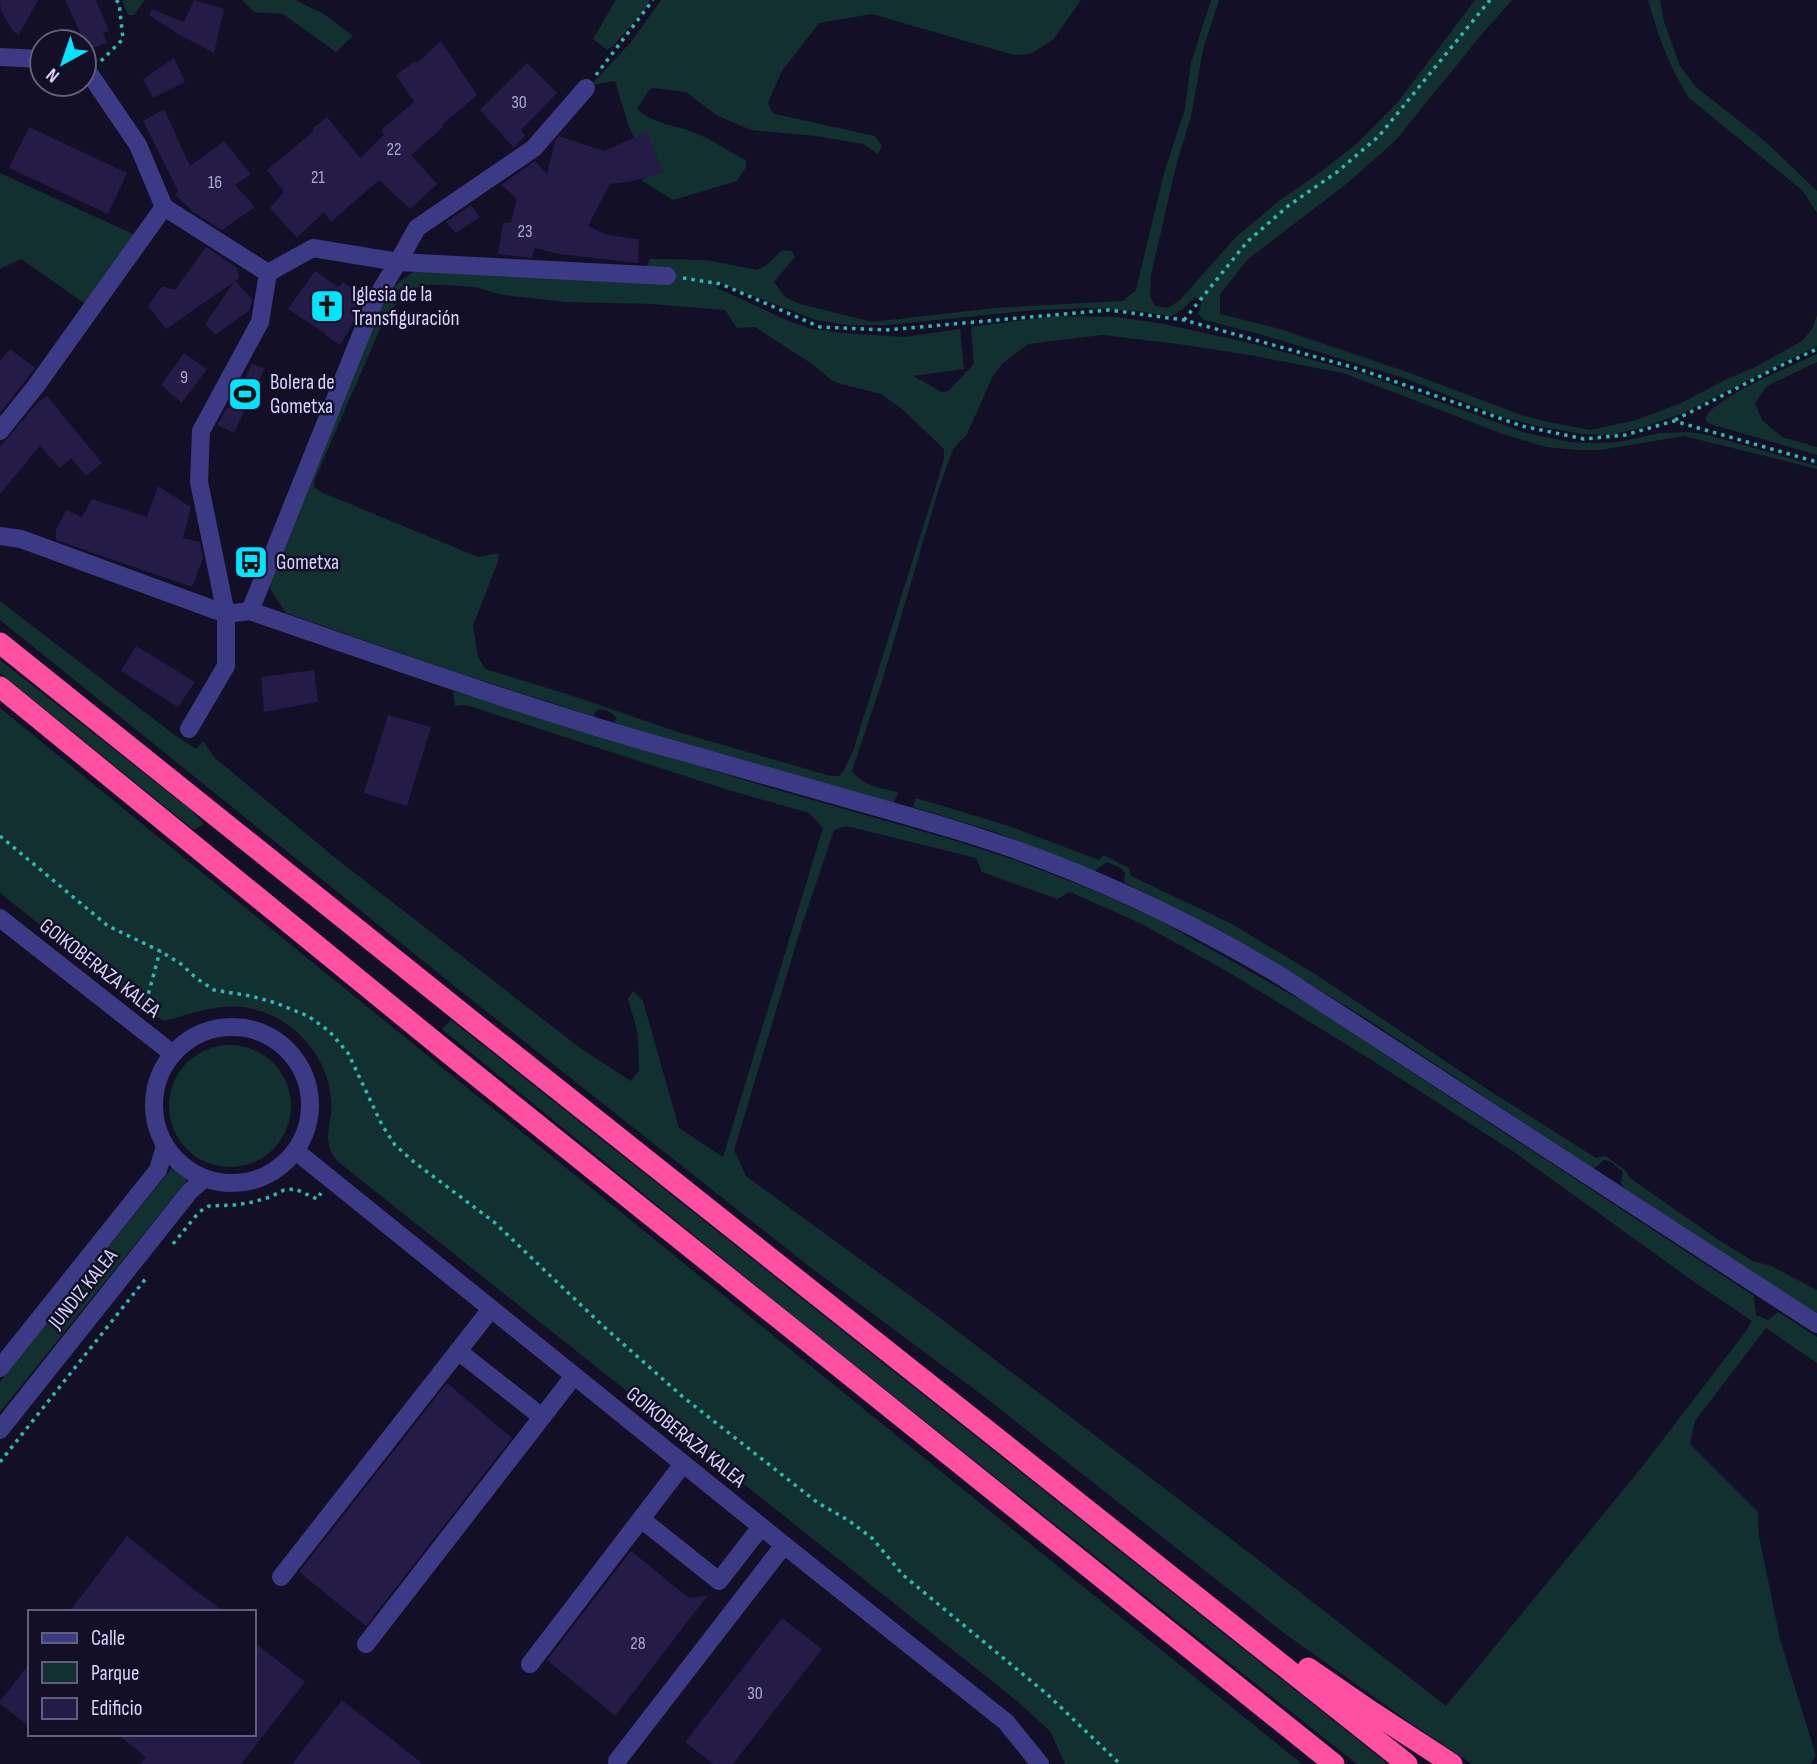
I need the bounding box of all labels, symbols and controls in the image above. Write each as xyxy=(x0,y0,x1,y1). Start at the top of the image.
north arrow xyxy=(28,28,98,98)
text: N xyxy=(42,63,64,87)
house number: 30 xyxy=(511,92,527,113)
house number: 22 xyxy=(387,139,401,160)
house number: 21 xyxy=(311,167,326,188)
house number: 16 xyxy=(208,172,222,193)
house number: 23 xyxy=(518,221,533,242)
place label: Iglesia de la Transfiguración xyxy=(352,282,459,331)
church icon: Iglesia de la Transfiguración xyxy=(308,287,346,325)
house number: 9 xyxy=(180,367,188,388)
place label: Bolera de Gometxa xyxy=(270,370,335,419)
sports icon: Bolera de Gometxa xyxy=(226,375,264,413)
bus stop icon: Gometxa xyxy=(232,543,270,581)
place label: Gometxa xyxy=(276,550,339,575)
street label: GOIKOBERAZA KALEA xyxy=(35,913,166,1024)
street label: JUNDIZ KALEA xyxy=(43,1243,124,1335)
street label: GOIKOBERAZA KALEA xyxy=(621,1381,752,1493)
legend xyxy=(28,1610,256,1736)
text: Calle xyxy=(91,1626,125,1651)
house number: 28 xyxy=(630,1633,646,1654)
text: Parque xyxy=(91,1661,139,1686)
house number: 30 xyxy=(747,1683,763,1704)
text: Edificio xyxy=(91,1696,142,1721)

